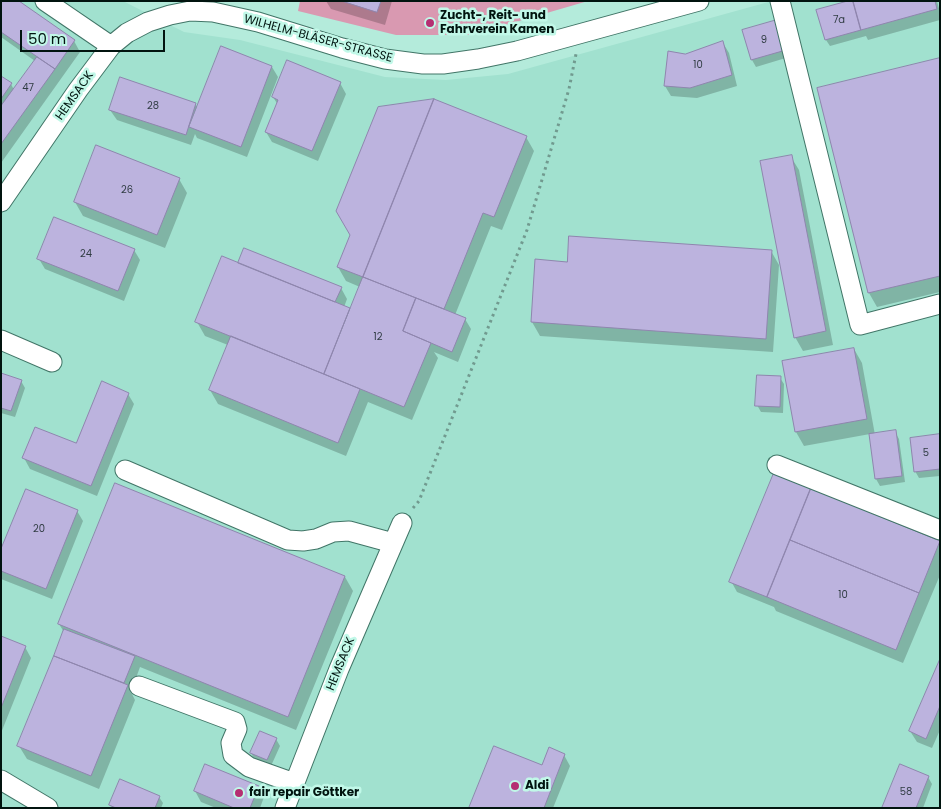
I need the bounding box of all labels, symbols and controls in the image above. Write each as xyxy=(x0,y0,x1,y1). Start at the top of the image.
place label: Zucht-, Reit- und Fahrverein Kamen xyxy=(440,9,554,37)
street label: WILHELM-BLÄSER-STRASSE xyxy=(242,12,394,66)
house number: 7a xyxy=(833,14,845,26)
marker: Zucht-, Reit- und Fahrverein Kamen xyxy=(424,17,436,29)
scale bar xyxy=(22,20,168,52)
text: 50 m xyxy=(28,28,66,49)
house number: 9 xyxy=(761,34,767,46)
house number: 10 xyxy=(693,59,703,71)
street label: HEMSACK xyxy=(53,69,97,123)
house number: 47 xyxy=(22,82,34,94)
house number: 28 xyxy=(147,100,159,112)
house number: 26 xyxy=(121,184,133,196)
house number: 24 xyxy=(80,248,92,260)
house number: 12 xyxy=(374,331,382,343)
house number: 5 xyxy=(923,447,929,459)
house number: 20 xyxy=(33,523,45,535)
house number: 10 xyxy=(838,589,848,601)
street label: HEMSACK xyxy=(324,635,358,693)
place label: Aldi xyxy=(525,779,549,793)
marker: Aldi xyxy=(509,780,521,792)
place label: fair repair Göttker xyxy=(249,786,359,800)
house number: 58 xyxy=(900,786,912,798)
marker: fair repair Göttker xyxy=(233,787,245,799)

